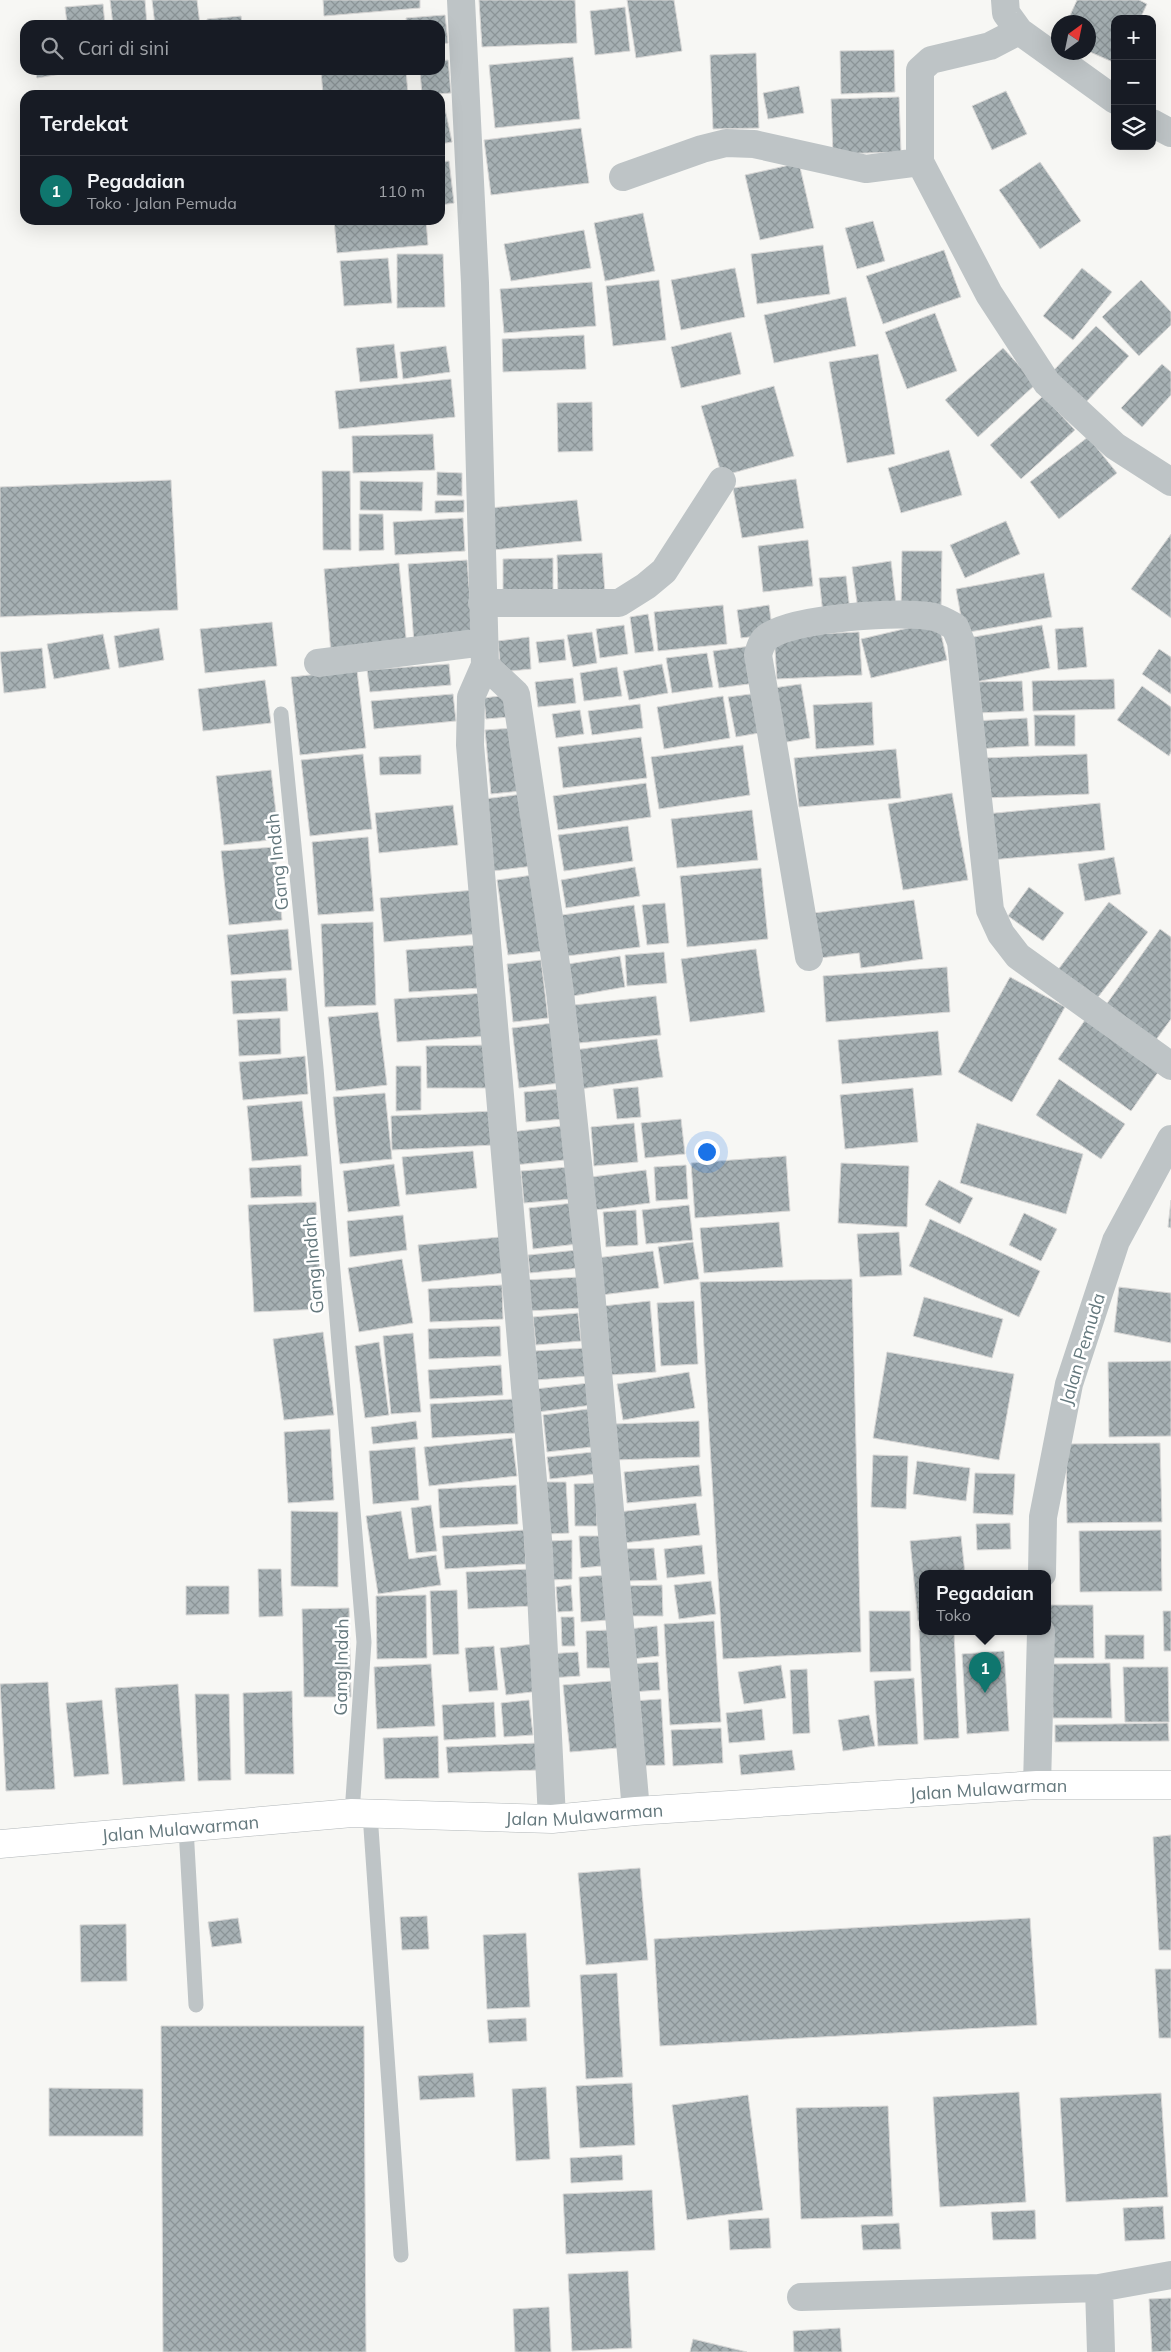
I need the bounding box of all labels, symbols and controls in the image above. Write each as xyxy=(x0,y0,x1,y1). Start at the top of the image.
north arrow xyxy=(1051,15,1096,60)
map controls xyxy=(1111,15,1156,150)
button: + xyxy=(1111,15,1156,60)
search box xyxy=(20,20,445,75)
icon: search xyxy=(38,34,66,62)
text: Cari di sini xyxy=(78,36,169,60)
button: − xyxy=(1111,60,1156,105)
button: layers xyxy=(1111,105,1156,150)
text: Terdekat xyxy=(40,110,128,136)
text: Pegadaian xyxy=(87,169,185,193)
text: 1 xyxy=(51,181,61,201)
text: 110 m xyxy=(378,181,425,201)
text: Toko · Jalan Pemuda xyxy=(87,193,237,213)
street label: Gang Indah xyxy=(260,812,294,912)
your location xyxy=(694,1139,720,1165)
street label: Gang Indah xyxy=(297,1215,329,1315)
street label: Jalan Pemuda xyxy=(1054,1290,1110,1408)
popup xyxy=(919,1570,1051,1635)
text: Pegadaian xyxy=(936,1581,1034,1605)
text: Toko xyxy=(936,1605,971,1625)
street label: Gang Indah xyxy=(329,1618,353,1716)
pin: 1 xyxy=(969,1652,1001,1693)
street label: Jalan Mulawarman xyxy=(909,1774,1067,1805)
street label: Jalan Mulawarman xyxy=(505,1798,664,1831)
street label: Jalan Mulawarman xyxy=(101,1810,260,1847)

